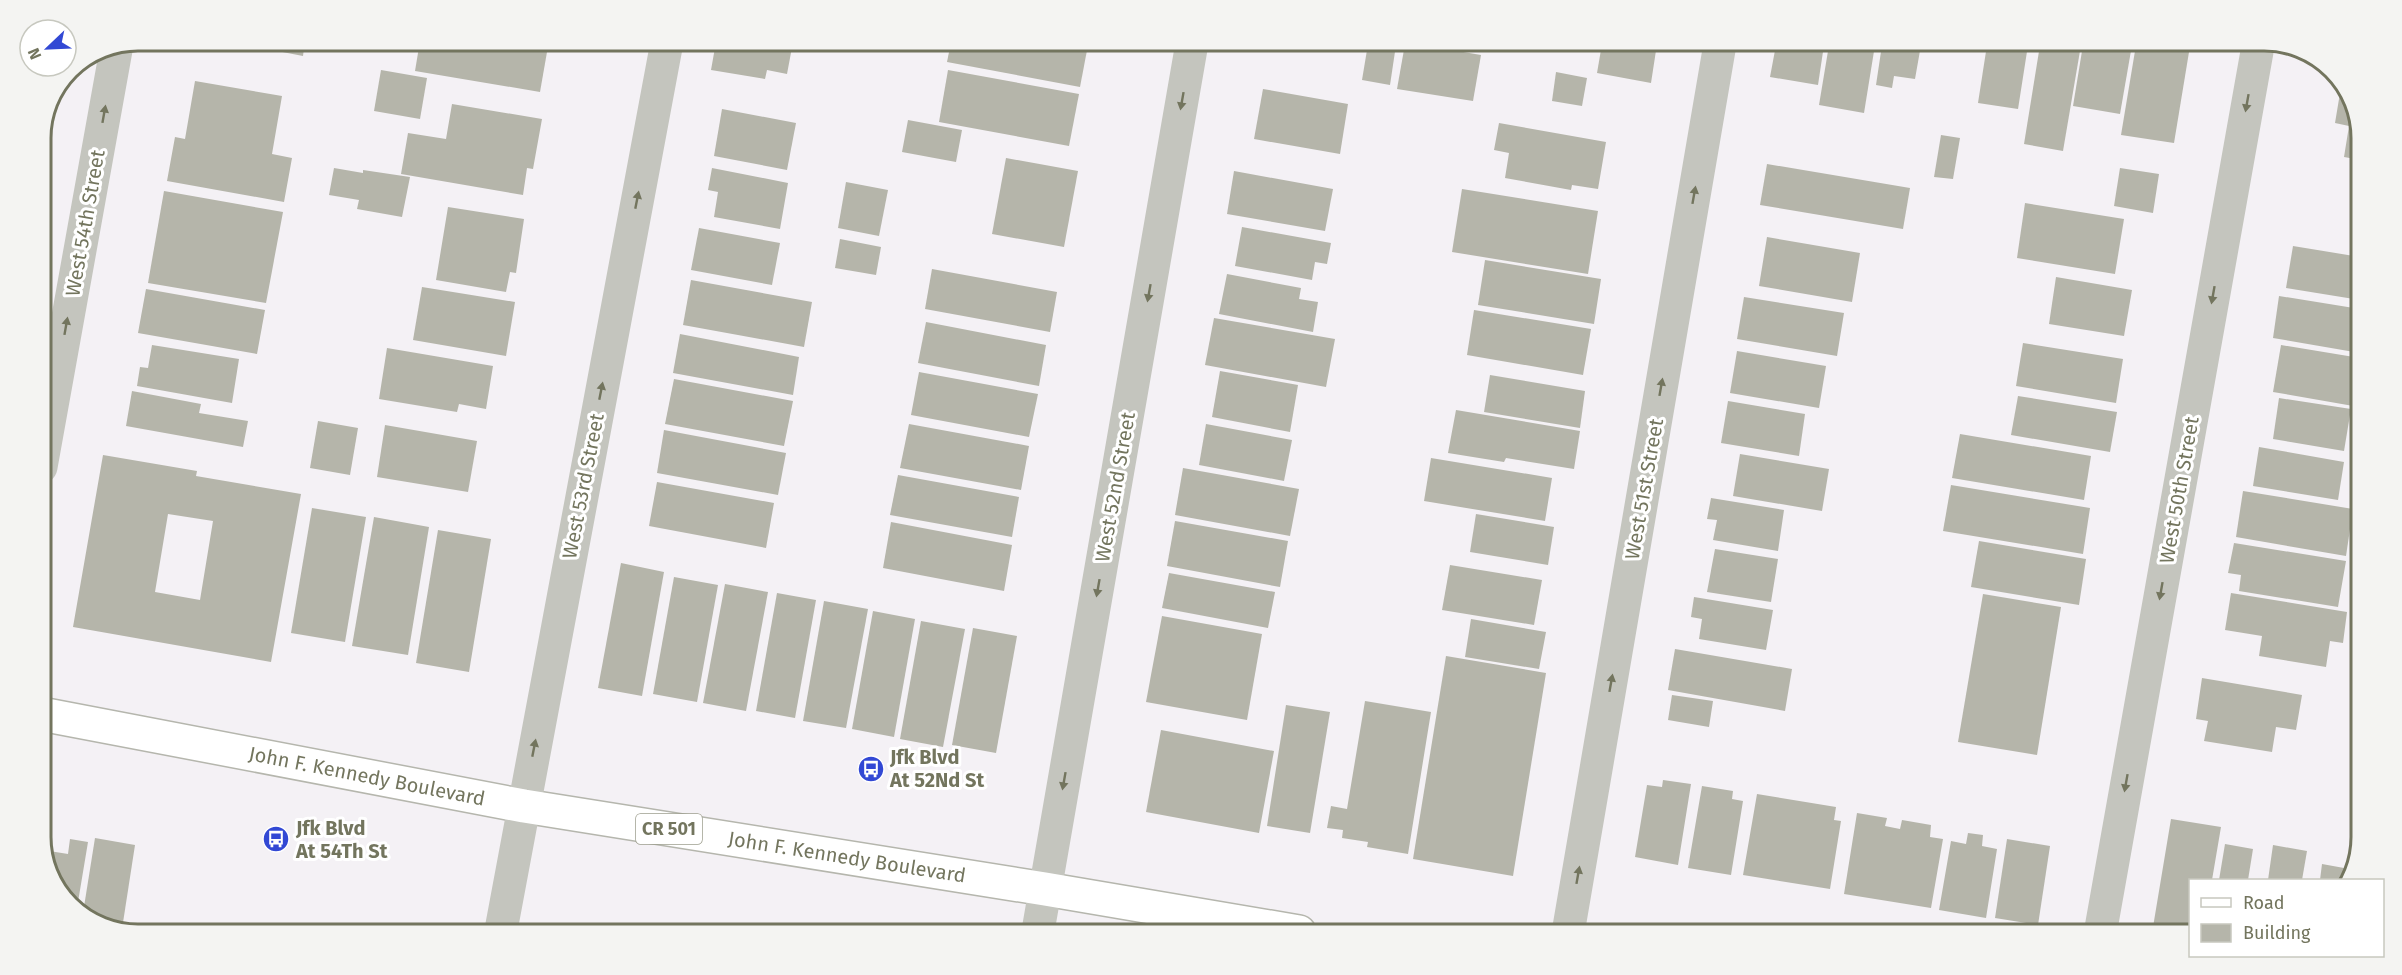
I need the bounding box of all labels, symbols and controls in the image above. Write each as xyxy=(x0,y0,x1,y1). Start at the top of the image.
north arrow xyxy=(18,18,78,78)
text: N xyxy=(24,45,45,62)
one-way arrow xyxy=(1178,91,1187,110)
one-way arrow xyxy=(2243,94,2252,113)
one-way arrow xyxy=(100,104,109,123)
street label: West 54th Street xyxy=(60,147,110,298)
one-way arrow xyxy=(1690,185,1699,204)
one-way arrow xyxy=(633,190,642,209)
one-way arrow xyxy=(1144,283,1153,302)
one-way arrow xyxy=(2208,286,2217,305)
one-way arrow xyxy=(62,317,71,336)
one-way arrow xyxy=(1657,378,1666,397)
one-way arrow xyxy=(597,382,606,401)
street label: West 52nd Street xyxy=(1090,409,1140,564)
street label: West 53rd Street xyxy=(557,411,609,561)
street label: West 50th Street xyxy=(2154,414,2204,565)
street label: West 51st Street xyxy=(1620,416,1668,561)
one-way arrow xyxy=(1093,579,1102,598)
one-way arrow xyxy=(2156,581,2165,600)
one-way arrow xyxy=(1606,673,1615,692)
one-way arrow xyxy=(530,738,539,757)
street label: John F. Kennedy Boulevard xyxy=(247,741,487,811)
place label: Jfk Blvd At 52Nd St xyxy=(889,745,984,792)
bus stop icon: Jfk Blvd At 52Nd St xyxy=(856,754,886,784)
one-way arrow xyxy=(1059,771,1068,790)
one-way arrow xyxy=(2122,773,2131,792)
road number: CR 501 xyxy=(636,814,702,844)
place label: Jfk Blvd At 54Th St xyxy=(295,816,388,863)
bus stop icon: Jfk Blvd At 54Th St xyxy=(261,824,291,854)
street label: John F. Kennedy Boulevard xyxy=(726,826,968,888)
one-way arrow xyxy=(1574,865,1583,884)
legend xyxy=(2189,879,2384,957)
text: Road xyxy=(2243,892,2285,914)
text: Building xyxy=(2243,922,2311,944)

